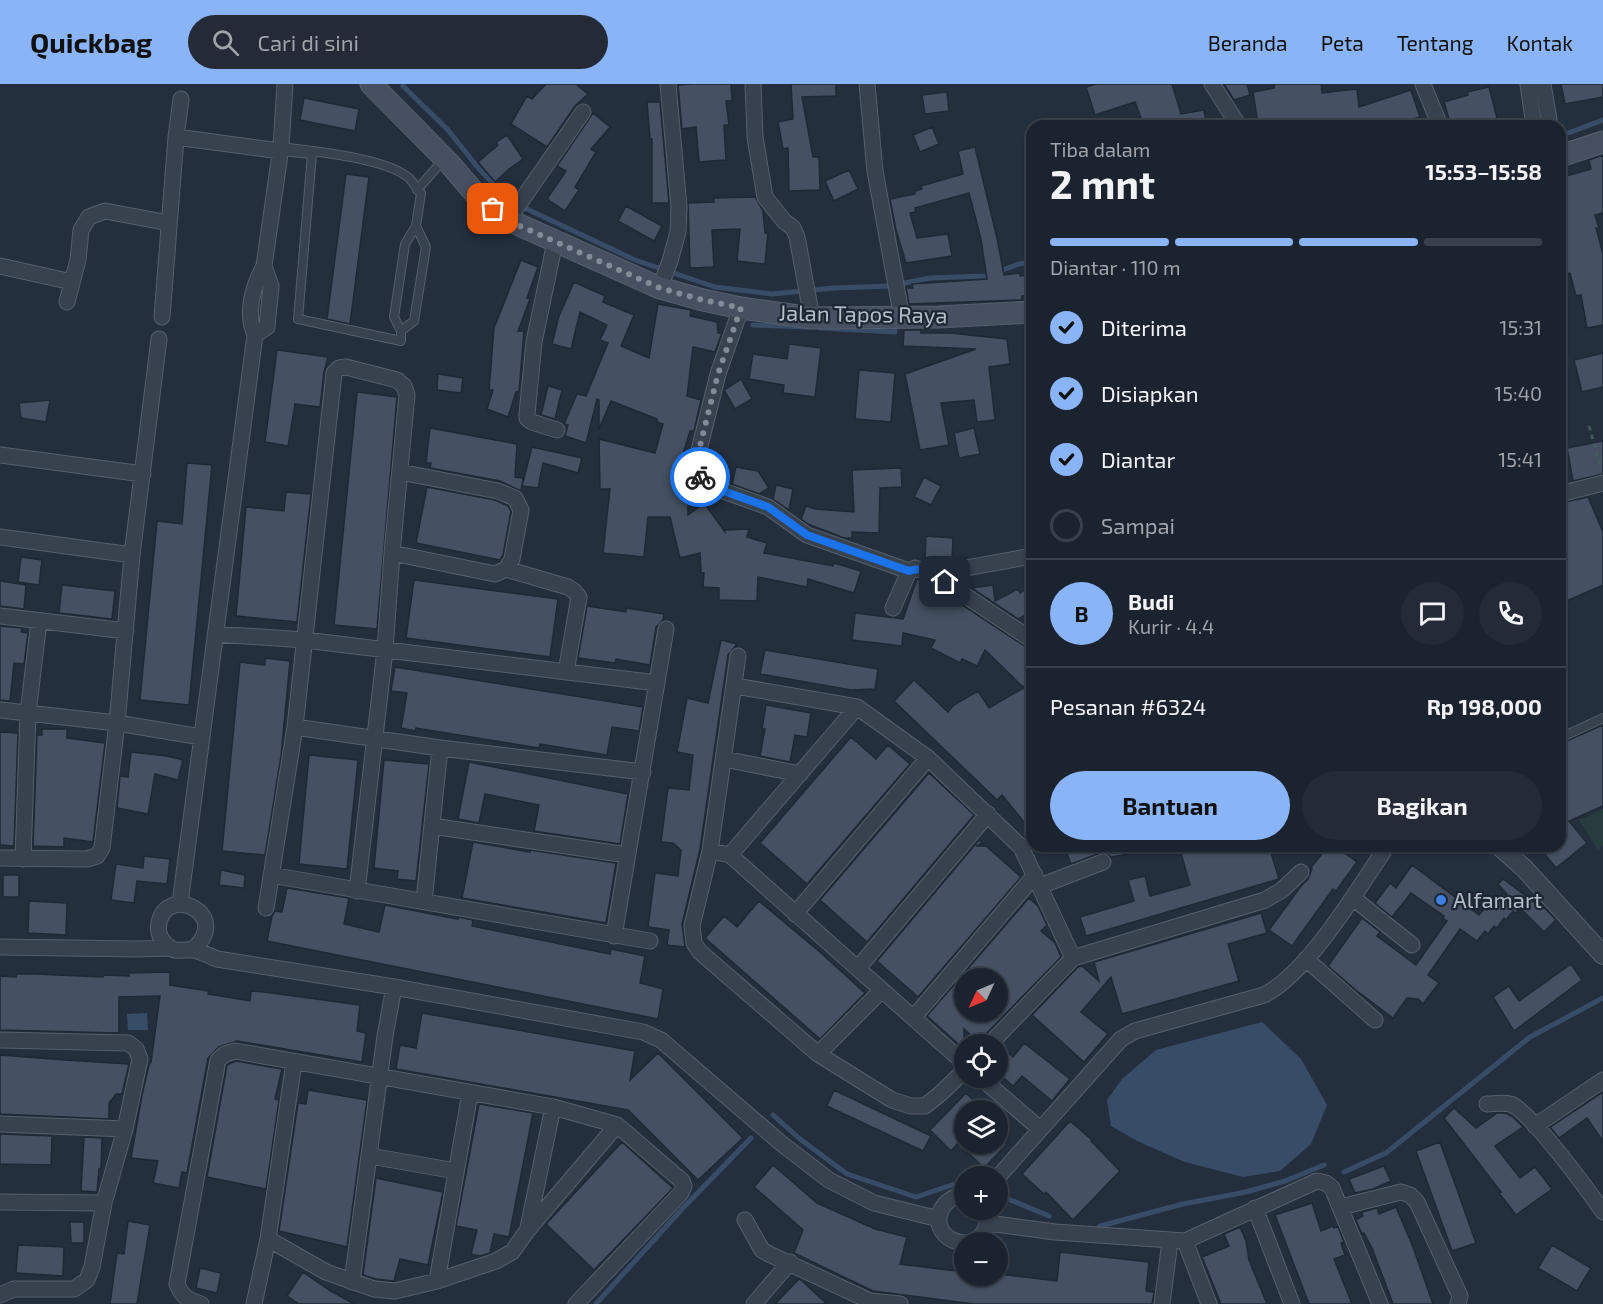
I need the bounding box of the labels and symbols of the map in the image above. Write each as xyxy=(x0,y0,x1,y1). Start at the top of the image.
pin xyxy=(467,183,518,234)
street label: Jalan Tapos Raya xyxy=(778,299,948,327)
courier xyxy=(670,447,730,507)
pin xyxy=(919,556,970,607)
place label: Alfamart xyxy=(1453,886,1542,912)
marker: Alfamart xyxy=(1434,893,1448,907)
north arrow xyxy=(954,968,1008,1022)

